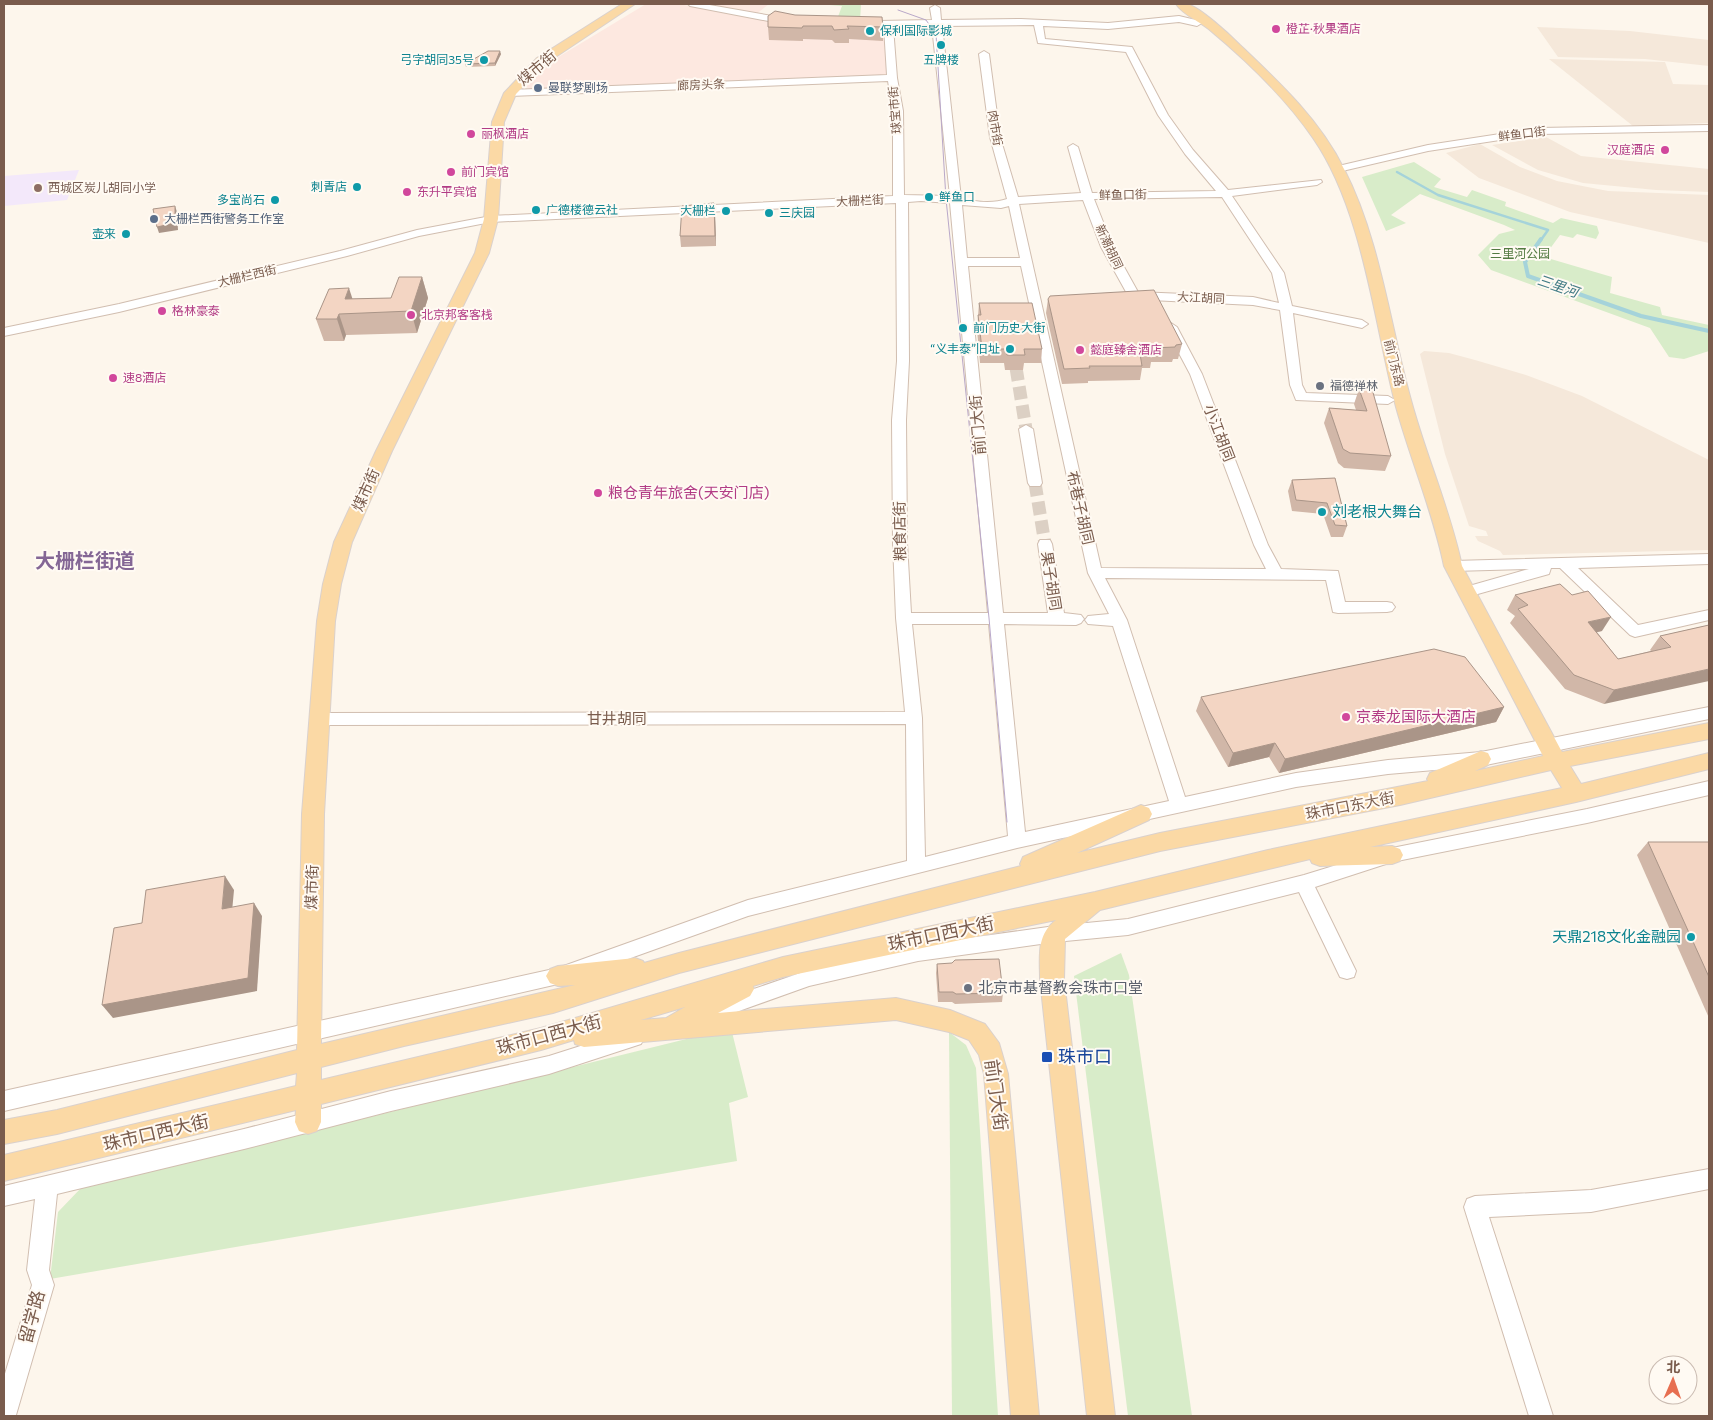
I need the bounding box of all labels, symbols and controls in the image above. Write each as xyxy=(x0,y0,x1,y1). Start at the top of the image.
place label: 橙芷·秋果酒店 xyxy=(1286,21,1361,35)
place label: 保利国际影城 xyxy=(880,23,952,37)
marker: 橙芷·秋果酒店 xyxy=(1270,23,1282,35)
marker: 保利国际影城 xyxy=(864,25,876,37)
marker: 五牌楼 xyxy=(935,39,947,51)
street label: 煤市街 xyxy=(513,46,559,89)
place label: 弓字胡同35号 xyxy=(400,52,474,66)
place label: 五牌楼 xyxy=(923,52,959,66)
marker: 弓字胡同35号 xyxy=(478,54,490,66)
street label: 廊房头条 xyxy=(677,76,725,92)
place label: 曼联梦剧场 xyxy=(548,80,608,94)
marker: 曼联梦剧场 xyxy=(532,82,544,94)
street label: 球宝市街 xyxy=(885,86,903,135)
street label: 肉市街 xyxy=(986,109,1006,147)
street label: 鲜鱼口街 xyxy=(1497,123,1547,143)
place label: 丽枫酒店 xyxy=(481,126,529,140)
marker: 丽枫酒店 xyxy=(465,128,477,140)
place label: 汉庭酒店 xyxy=(1607,142,1655,156)
marker: 汉庭酒店 xyxy=(1659,144,1671,156)
place label: 前门宾馆 xyxy=(461,164,509,178)
marker: 前门宾馆 xyxy=(445,166,457,178)
place label: 刺青店 xyxy=(311,179,347,193)
place label: 西城区炭儿胡同小学 xyxy=(48,180,156,194)
marker: 刺青店 xyxy=(351,181,363,193)
marker: 西城区炭儿胡同小学 xyxy=(32,182,44,194)
place label: 东升平宾馆 xyxy=(417,184,477,198)
marker: 东升平宾馆 xyxy=(401,186,413,198)
street label: 鲜鱼口街 xyxy=(1099,187,1147,201)
place label: 鲜鱼口 xyxy=(939,189,975,203)
marker: 鲜鱼口 xyxy=(923,191,935,203)
place label: 多宝尚石 xyxy=(217,192,265,206)
street label: 大栅栏街 xyxy=(836,192,884,208)
marker: 多宝尚石 xyxy=(269,194,281,206)
place label: 广德楼德云社 xyxy=(546,202,618,216)
place label: 大栅栏 xyxy=(680,203,716,217)
marker: 广德楼德云社 xyxy=(530,204,542,216)
marker: 大栅栏 xyxy=(720,205,732,217)
place label: 三庆园 xyxy=(779,205,815,219)
marker: 三庆园 xyxy=(763,207,775,219)
place label: 大栅栏西街警务工作室 xyxy=(164,211,284,225)
marker: 大栅栏西街警务工作室 xyxy=(148,213,160,225)
street label: 新潮胡同 xyxy=(1093,222,1126,271)
place label: 壶来 xyxy=(92,226,116,240)
marker: 壶来 xyxy=(120,228,132,240)
park label: 三里河公园 xyxy=(1490,246,1550,260)
street label: 大栅栏西街 xyxy=(216,261,278,289)
water label: 三里河 xyxy=(1536,271,1584,301)
street label: 大江胡同 xyxy=(1177,289,1225,305)
place label: 格林豪泰 xyxy=(172,303,220,317)
marker: 格林豪泰 xyxy=(156,305,168,317)
place label: 北京邦客客栈 xyxy=(421,307,493,321)
marker: 北京邦客客栈 xyxy=(405,309,417,321)
place label: 前门历史大街 xyxy=(973,320,1045,334)
marker: 前门历史大街 xyxy=(957,322,969,334)
street label: 前门东路 xyxy=(1382,338,1408,388)
place label: “义丰泰”旧址 xyxy=(930,341,1000,355)
place label: 懿庭臻舍酒店 xyxy=(1090,342,1162,356)
marker: “义丰泰”旧址 xyxy=(1004,343,1016,355)
marker: 懿庭臻舍酒店 xyxy=(1074,344,1086,356)
place label: 速8酒店 xyxy=(123,370,166,384)
marker: 速8酒店 xyxy=(107,372,119,384)
place label: 福德禅林 xyxy=(1330,378,1378,392)
marker: 福德禅林 xyxy=(1314,380,1326,392)
street label: 前门大街 xyxy=(965,394,989,456)
street label: 小江胡同 xyxy=(1201,401,1239,464)
street label: 煤市街 xyxy=(348,465,382,514)
street label: 布巷子胡同 xyxy=(1064,469,1098,546)
place label: 粮仓青年旅舍(天安门店) xyxy=(608,483,770,501)
marker: 粮仓青年旅舍(天安门店) xyxy=(592,487,604,499)
street label: 粮食店街 xyxy=(889,501,909,561)
place label: 刘老根大舞台 xyxy=(1332,502,1422,520)
marker: 刘老根大舞台 xyxy=(1316,506,1328,518)
district label: 大栅栏街道 xyxy=(35,548,135,572)
street label: 果子胡同 xyxy=(1038,550,1066,612)
place label: 京泰龙国际大酒店 xyxy=(1356,707,1476,725)
street label: 甘井胡同 xyxy=(587,709,647,727)
marker: 京泰龙国际大酒店 xyxy=(1340,711,1352,723)
street label: 珠市口东大街 xyxy=(1304,788,1396,822)
street label: 煤市街 xyxy=(301,864,321,910)
street label: 珠市口西大街 xyxy=(886,911,996,955)
place label: 天鼎218文化金融园 xyxy=(1552,927,1681,945)
marker: 天鼎218文化金融园 xyxy=(1685,931,1697,943)
place label: 北京市基督教会珠市口堂 xyxy=(978,978,1143,996)
marker: 北京市基督教会珠市口堂 xyxy=(962,982,974,994)
street label: 珠市口西大街 xyxy=(494,1009,604,1059)
place label: 珠市口 xyxy=(1058,1045,1112,1067)
marker: 珠市口 xyxy=(1040,1050,1054,1064)
street label: 前门大街 xyxy=(981,1058,1013,1132)
street label: 珠市口西大街 xyxy=(101,1109,211,1155)
street label: 留学路 xyxy=(13,1288,49,1346)
north arrow xyxy=(1648,1355,1698,1405)
text: 北 xyxy=(1666,1358,1681,1375)

